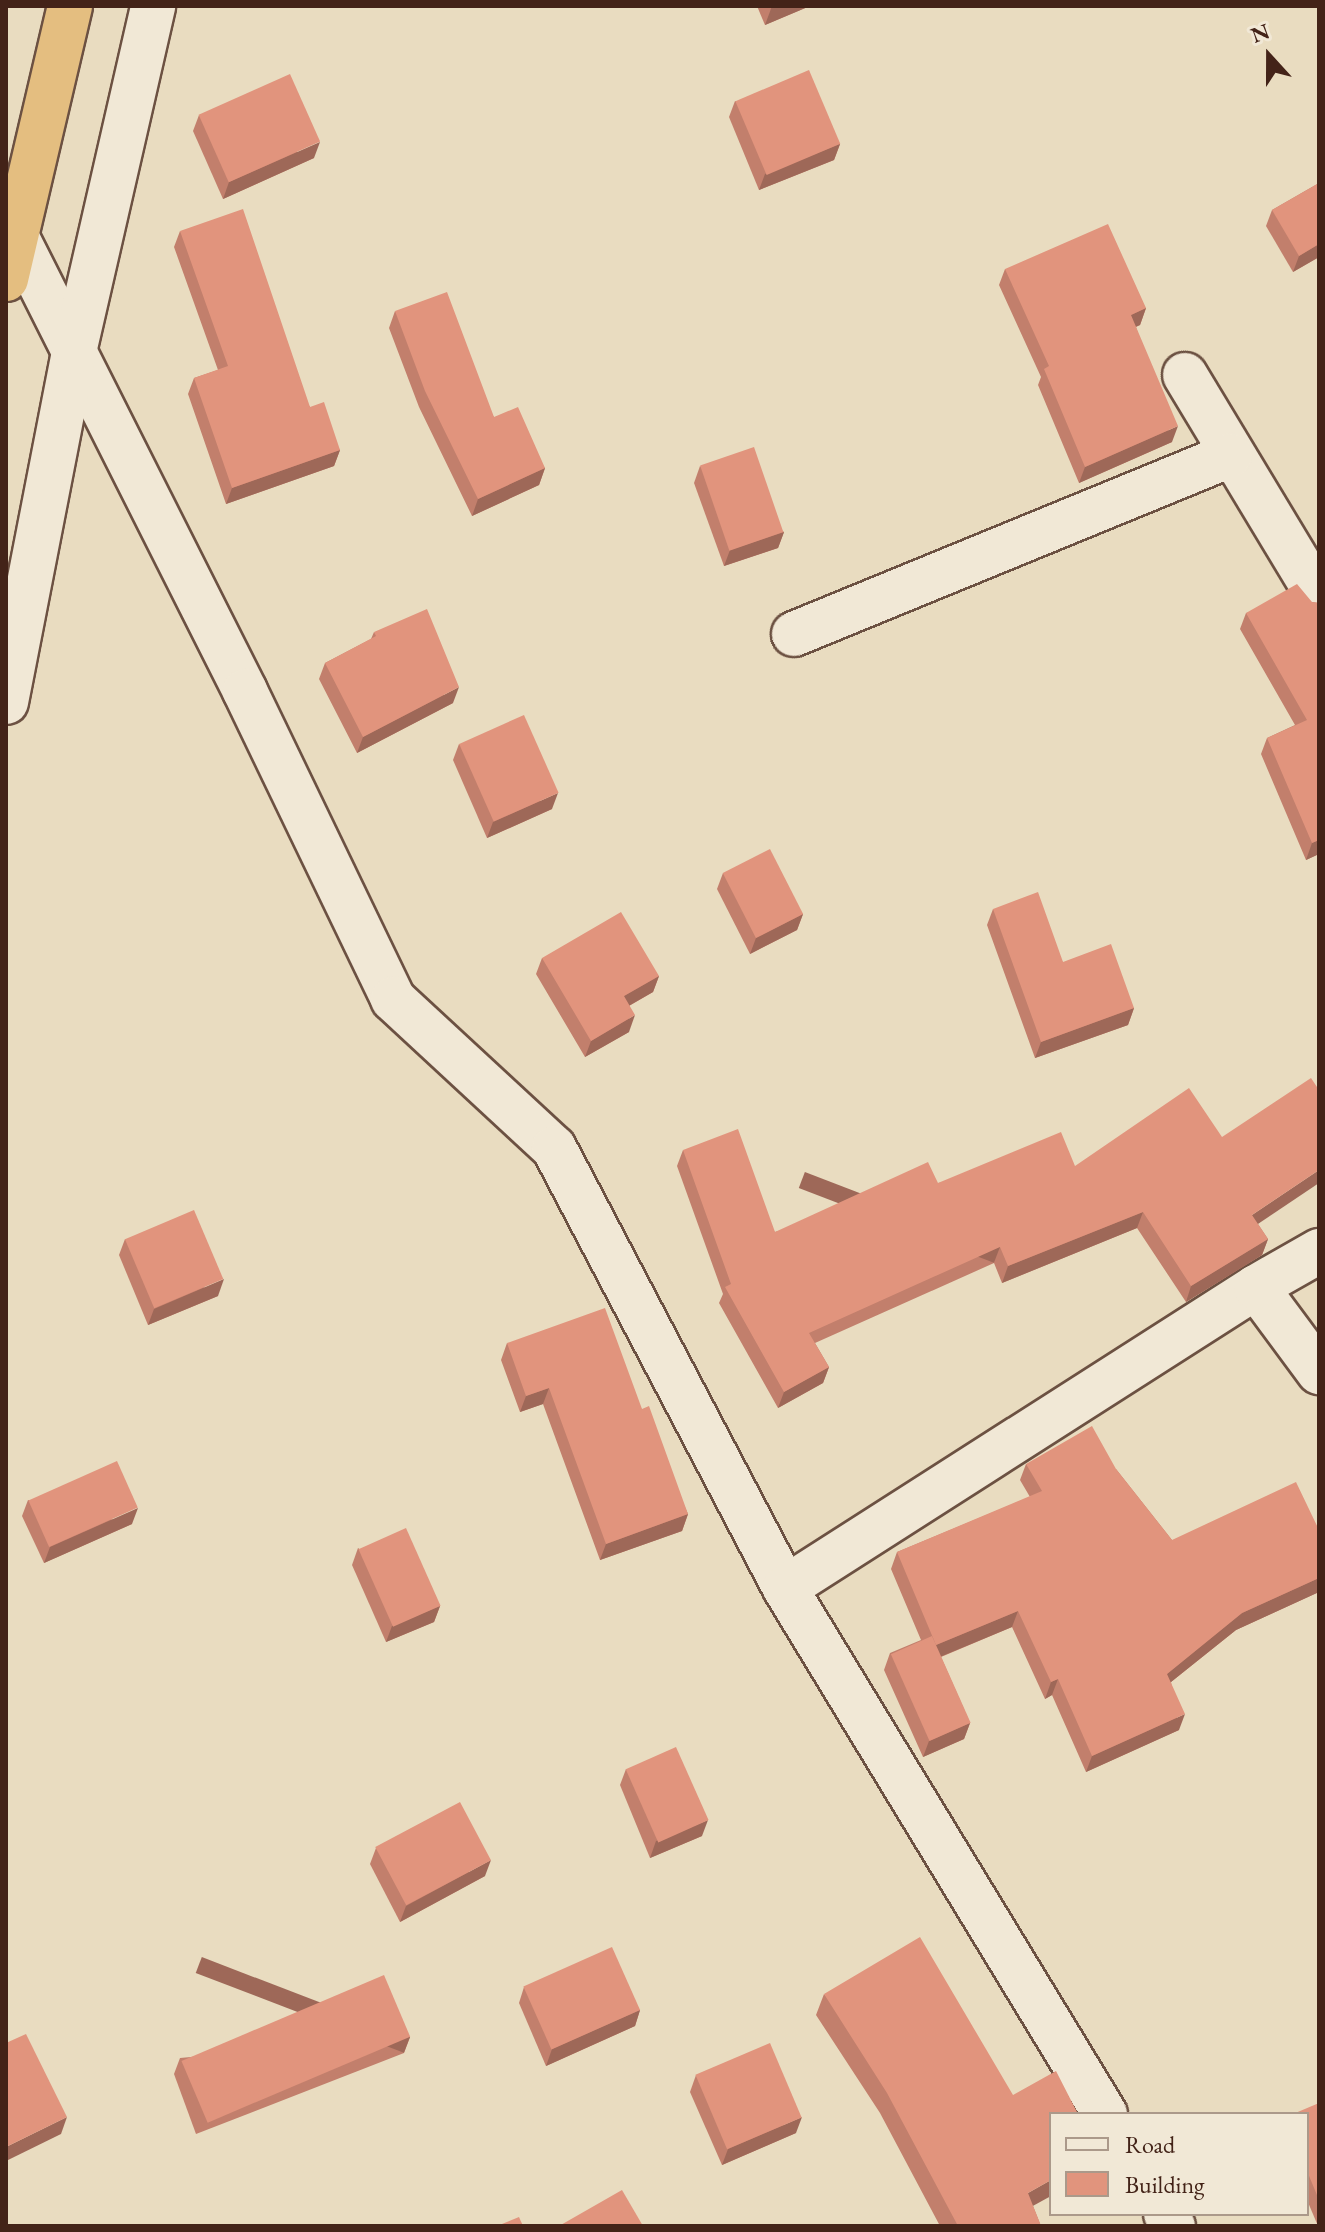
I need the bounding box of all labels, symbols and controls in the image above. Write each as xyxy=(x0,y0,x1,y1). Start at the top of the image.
north arrow xyxy=(1229,16,1309,96)
text: N xyxy=(1247,16,1274,50)
legend xyxy=(1049,2112,1309,2216)
text: Road xyxy=(1125,2129,1175,2160)
text: Building xyxy=(1125,2169,1205,2200)

